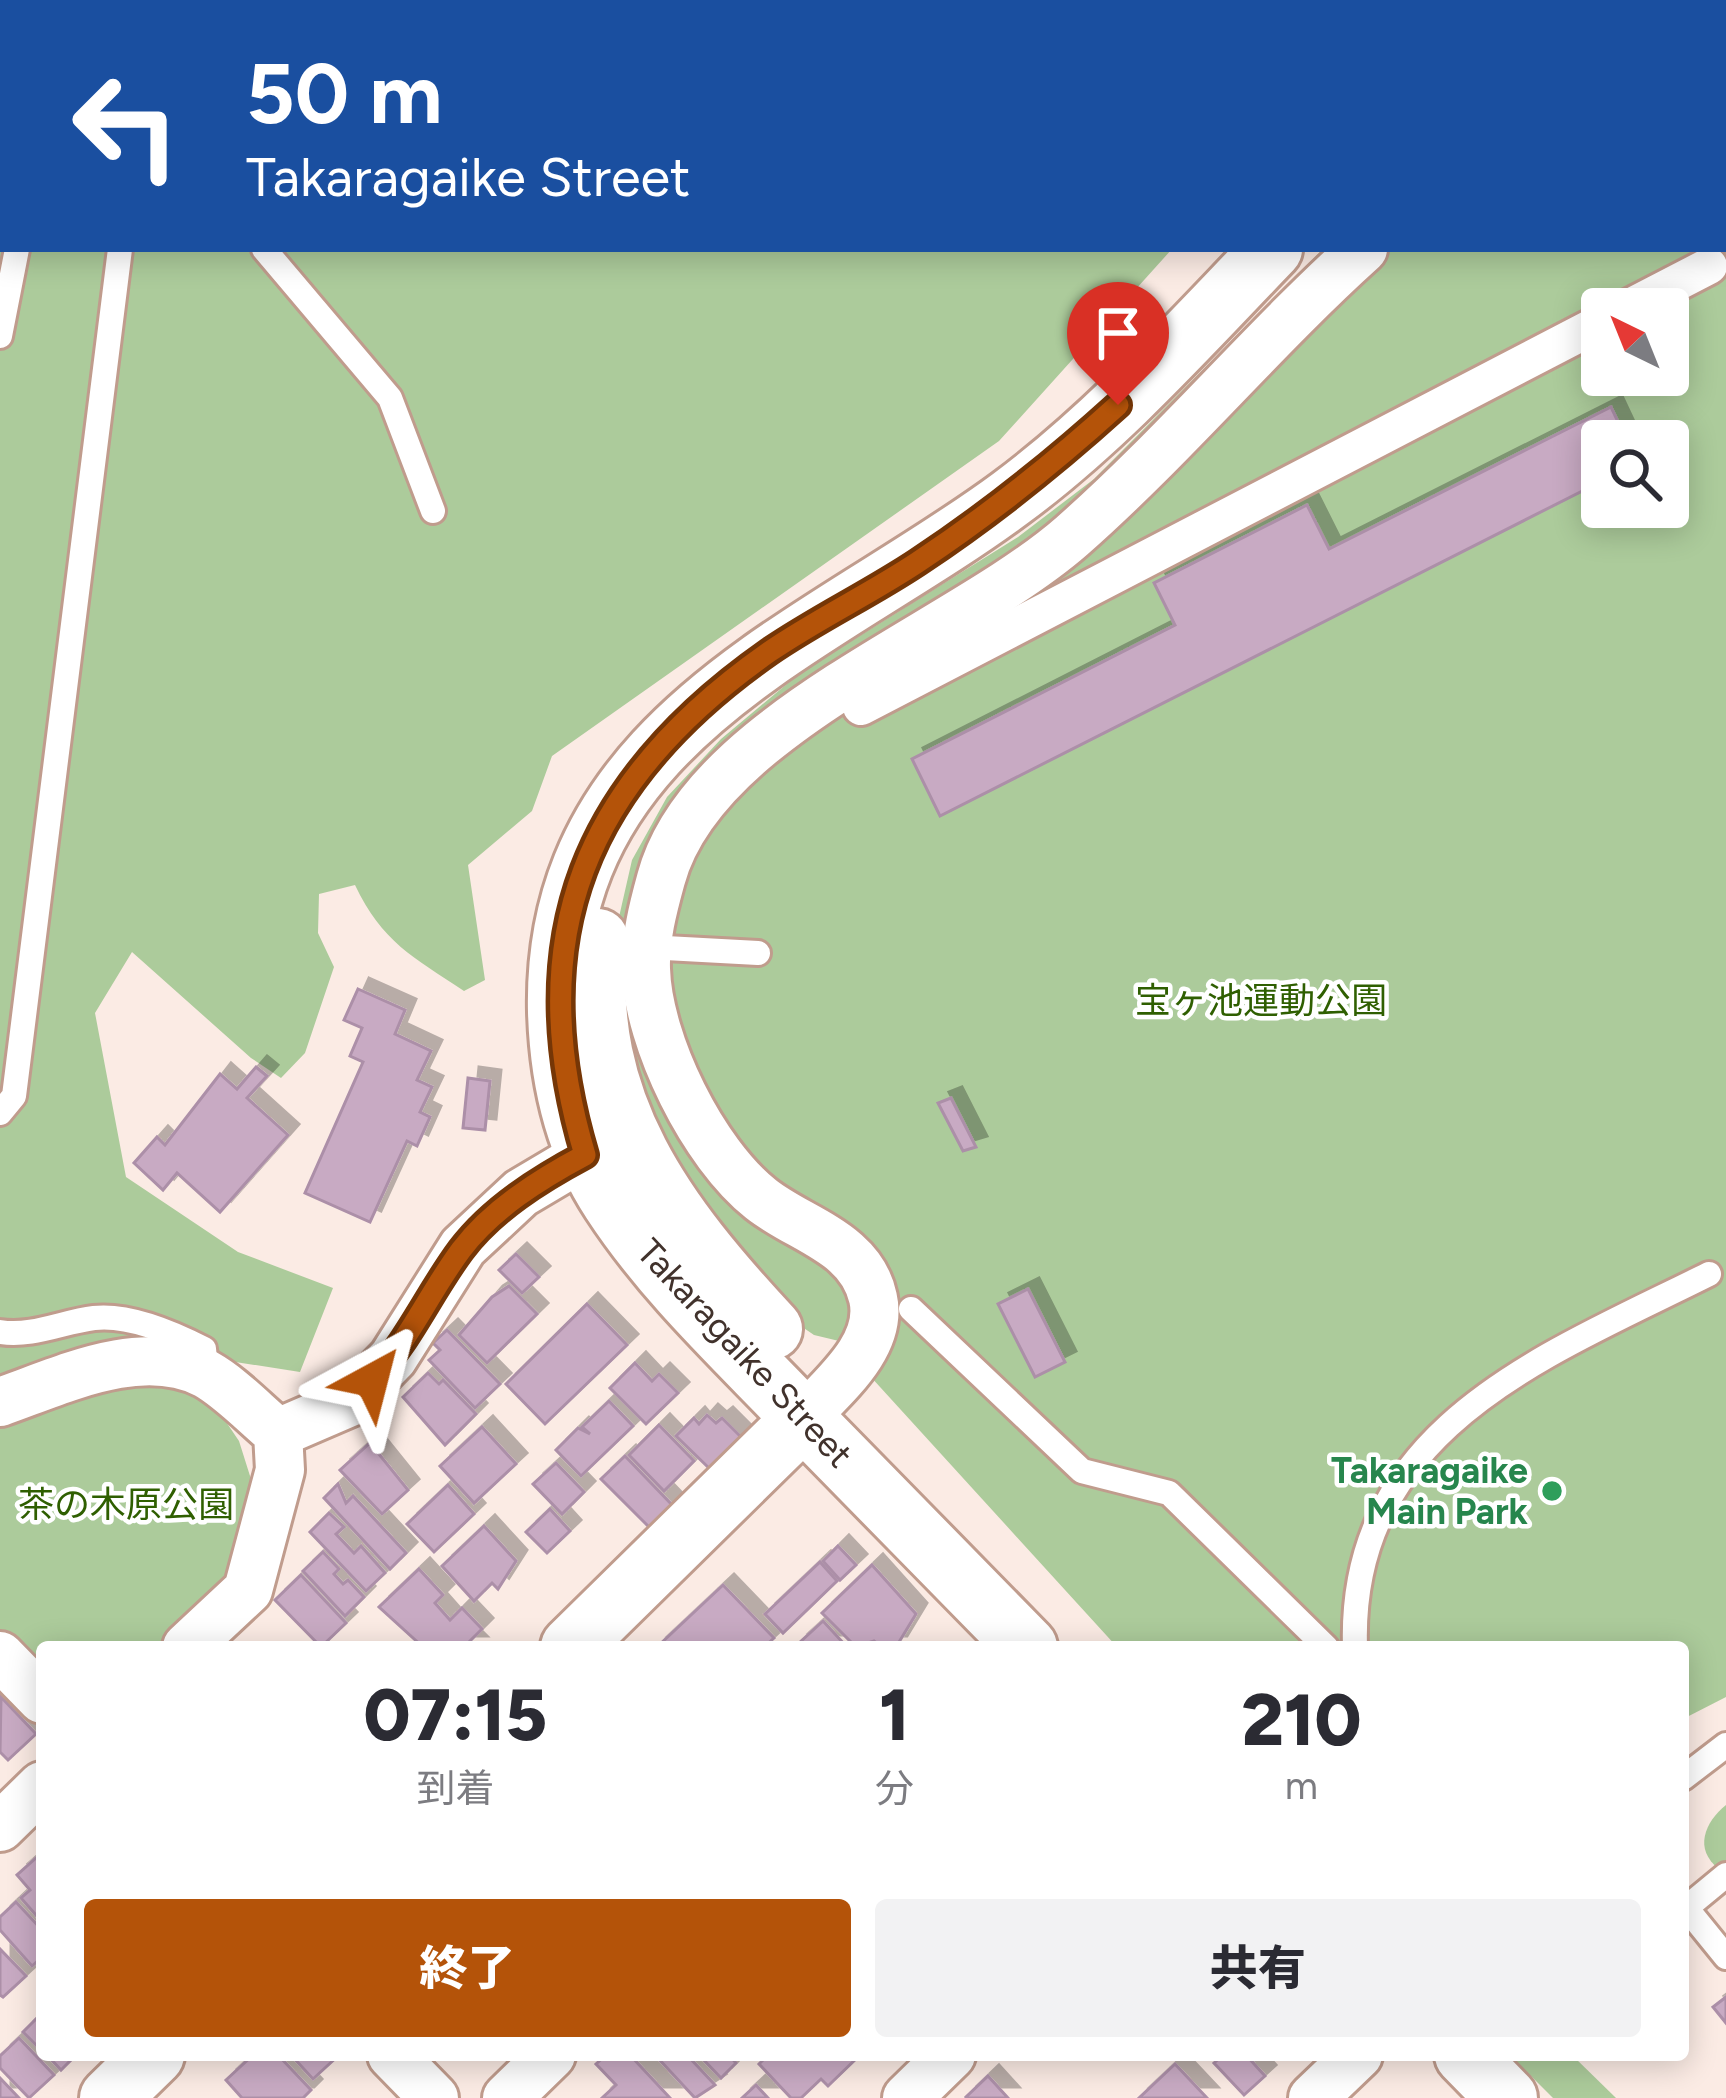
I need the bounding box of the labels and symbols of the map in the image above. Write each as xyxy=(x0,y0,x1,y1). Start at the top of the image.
pin xyxy=(1067,282,1169,405)
north arrow xyxy=(1581,288,1689,396)
park label: 宝ヶ池運動公園 xyxy=(1135,979,1387,1022)
street label: Takaragaike Street xyxy=(628,1230,862,1476)
position arrow xyxy=(309,1317,435,1443)
place label: Takaragaike Main Park xyxy=(1331,1449,1529,1533)
marker: Takaragaike Main Park xyxy=(1539,1478,1565,1504)
park label: 茶の木原公園 xyxy=(18,1483,234,1526)

